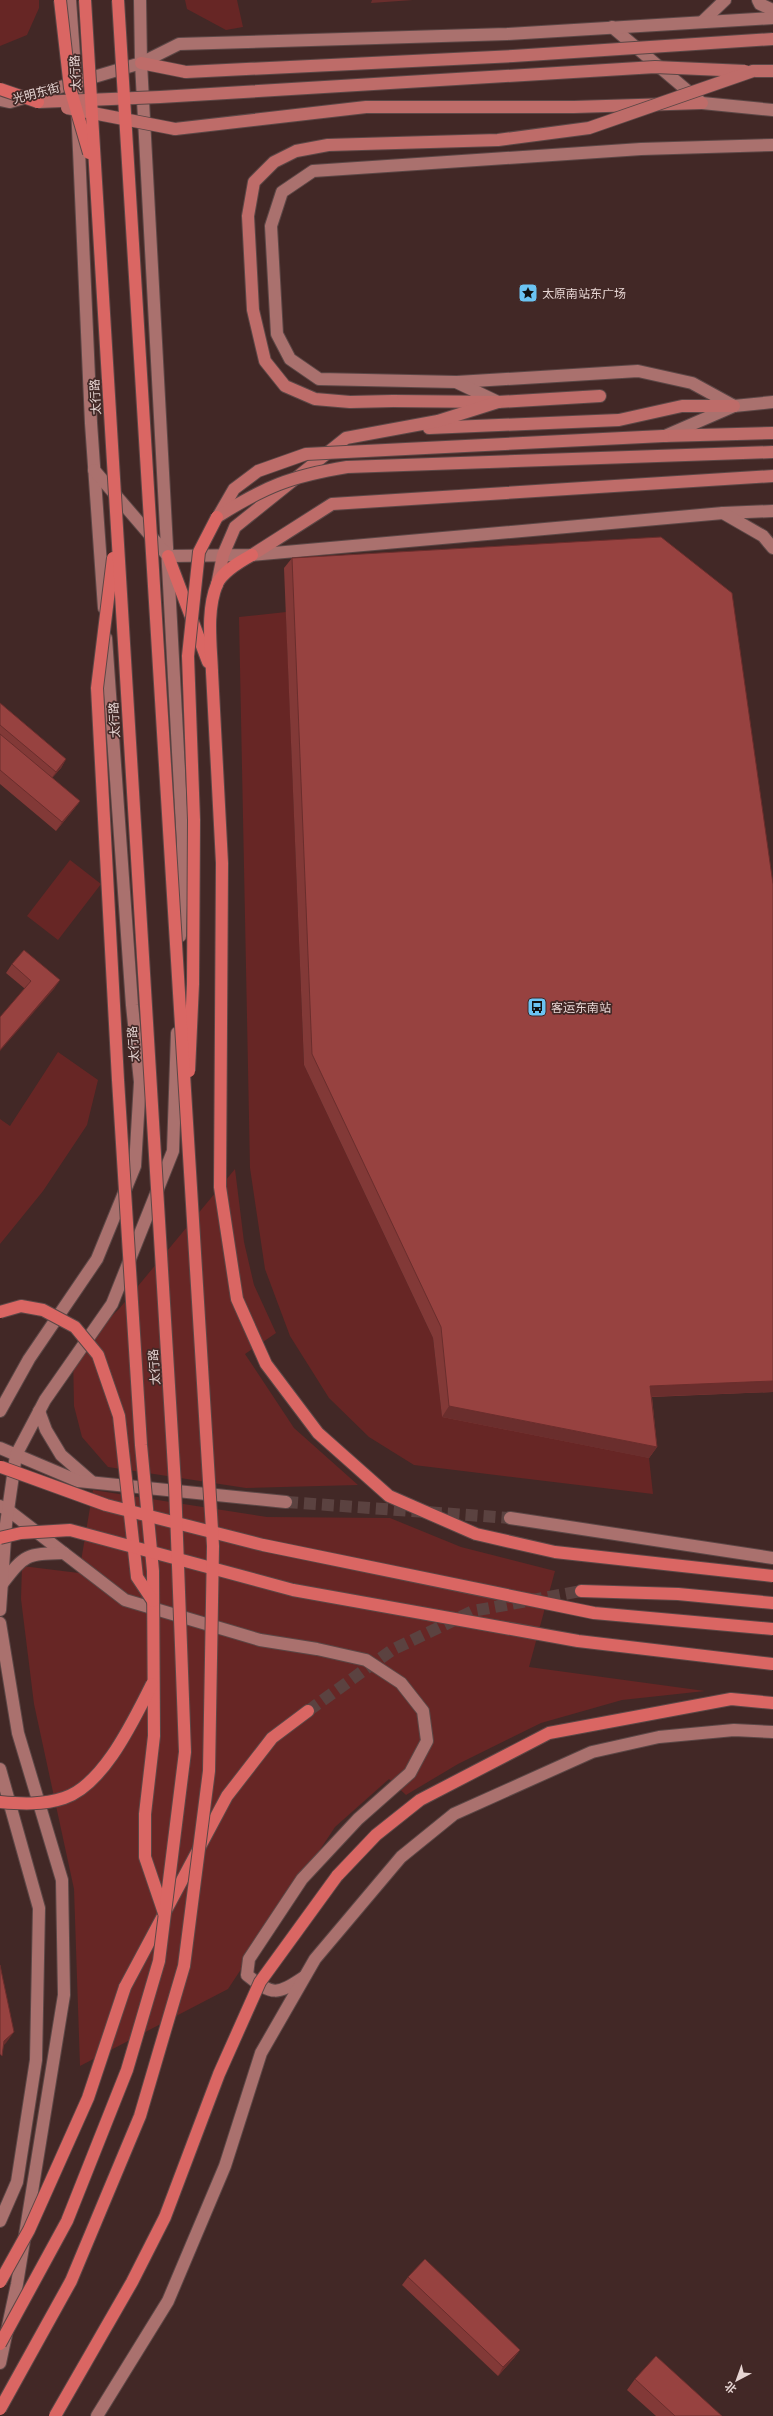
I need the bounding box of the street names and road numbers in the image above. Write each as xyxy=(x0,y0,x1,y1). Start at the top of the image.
street label: 太行路 xyxy=(66,55,84,91)
street label: 光明东街 xyxy=(11,79,61,107)
street label: 太行路 xyxy=(86,379,104,415)
street label: 太行路 xyxy=(105,702,123,738)
street label: 太行路 xyxy=(123,1025,143,1063)
street label: 太行路 xyxy=(144,1348,164,1386)

